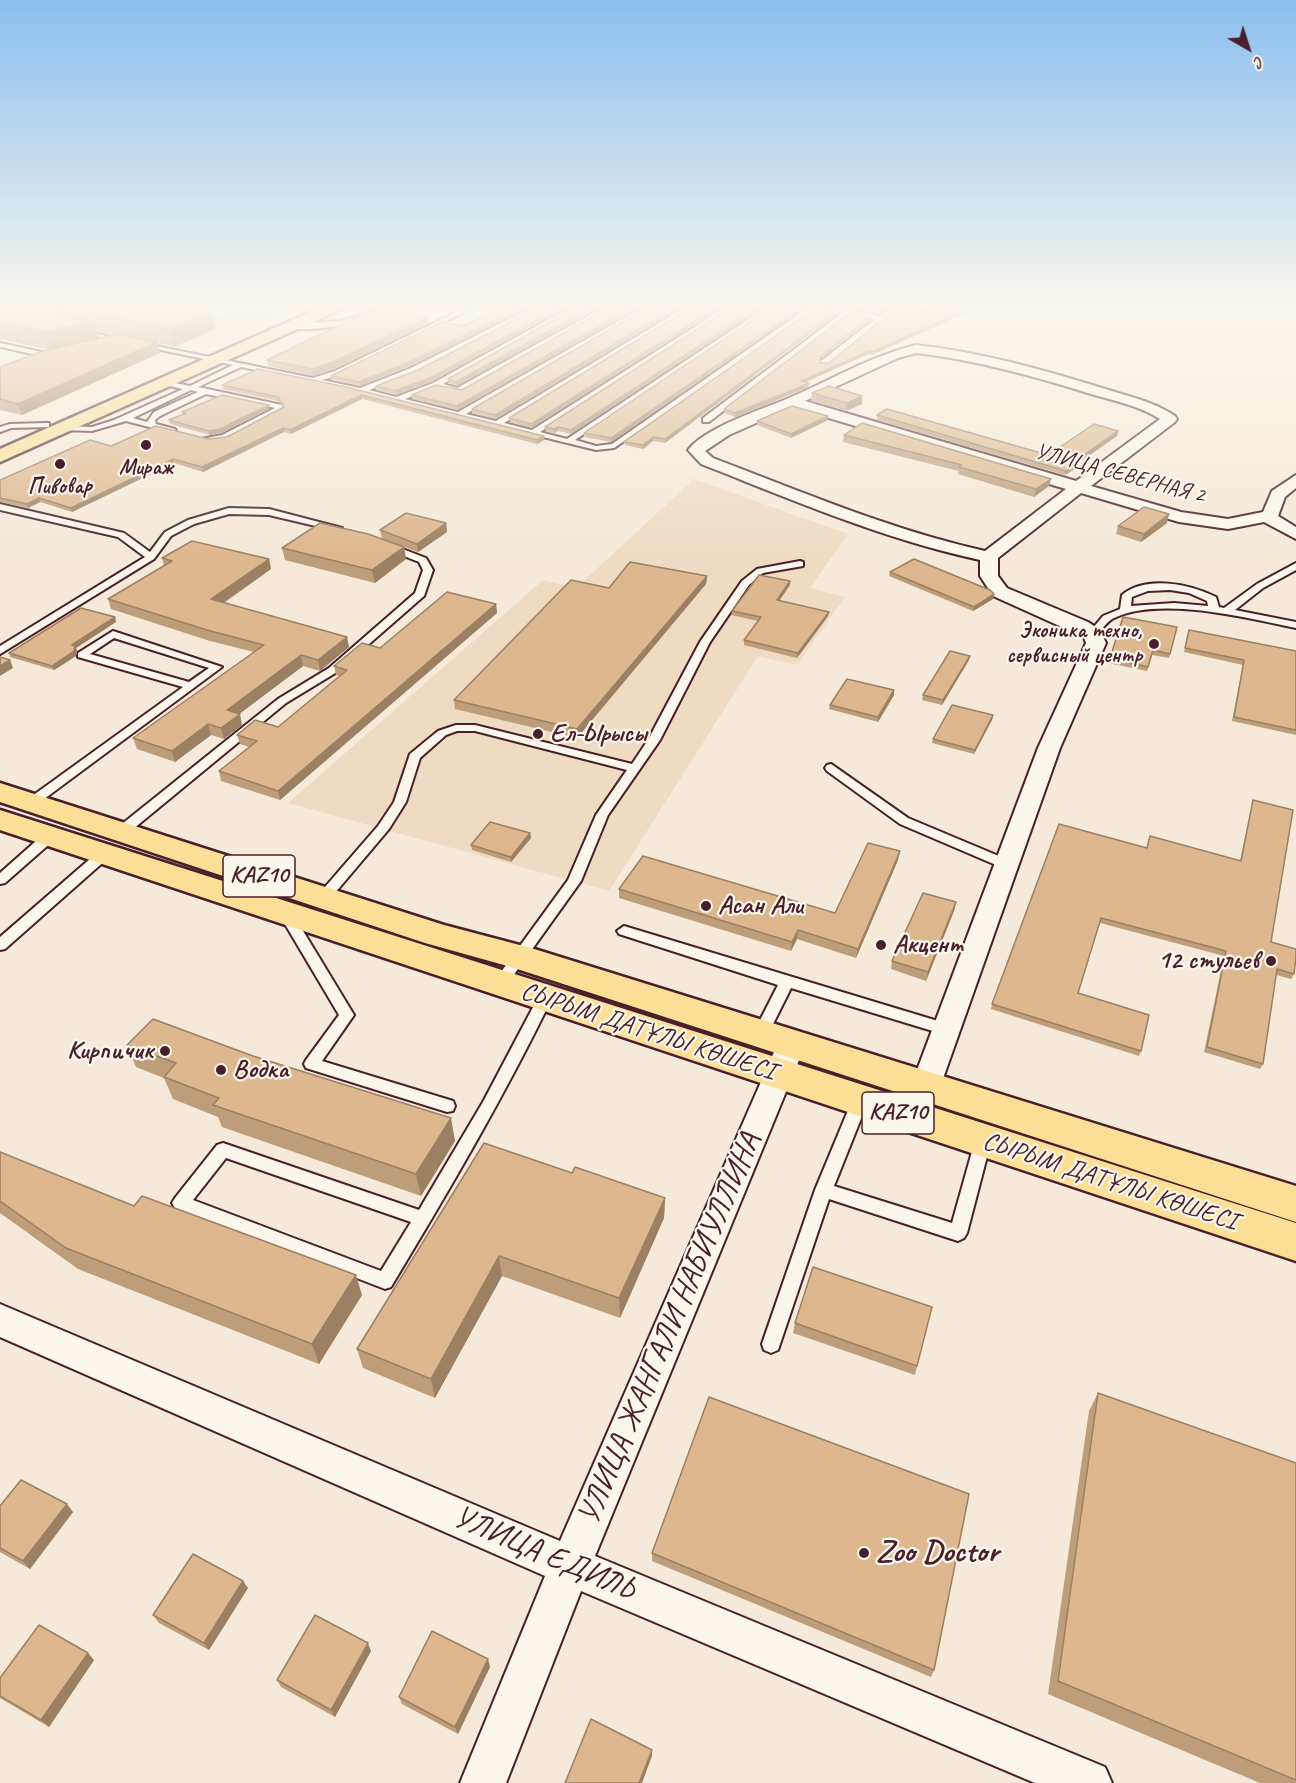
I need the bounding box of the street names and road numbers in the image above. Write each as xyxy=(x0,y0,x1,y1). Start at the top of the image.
street label: УЛИЦА СЕВЕРНАЯ 2 xyxy=(1032,439,1208,509)
road number: KAZ10 xyxy=(223,855,295,897)
street label: СЫРЫМ ДАТҰЛЫ КӨШЕСІ xyxy=(517,976,779,1088)
road number: KAZ10 xyxy=(862,1092,934,1134)
street label: СЫРЫМ ДАТҰЛЫ КӨШЕСІ xyxy=(979,1126,1241,1238)
street label: УЛИЦА ЖАНГАЛИ НАБИУЛЛИНА xyxy=(570,1128,770,1530)
street label: УЛИЦА ЕДИЛЬ xyxy=(447,1498,641,1610)

